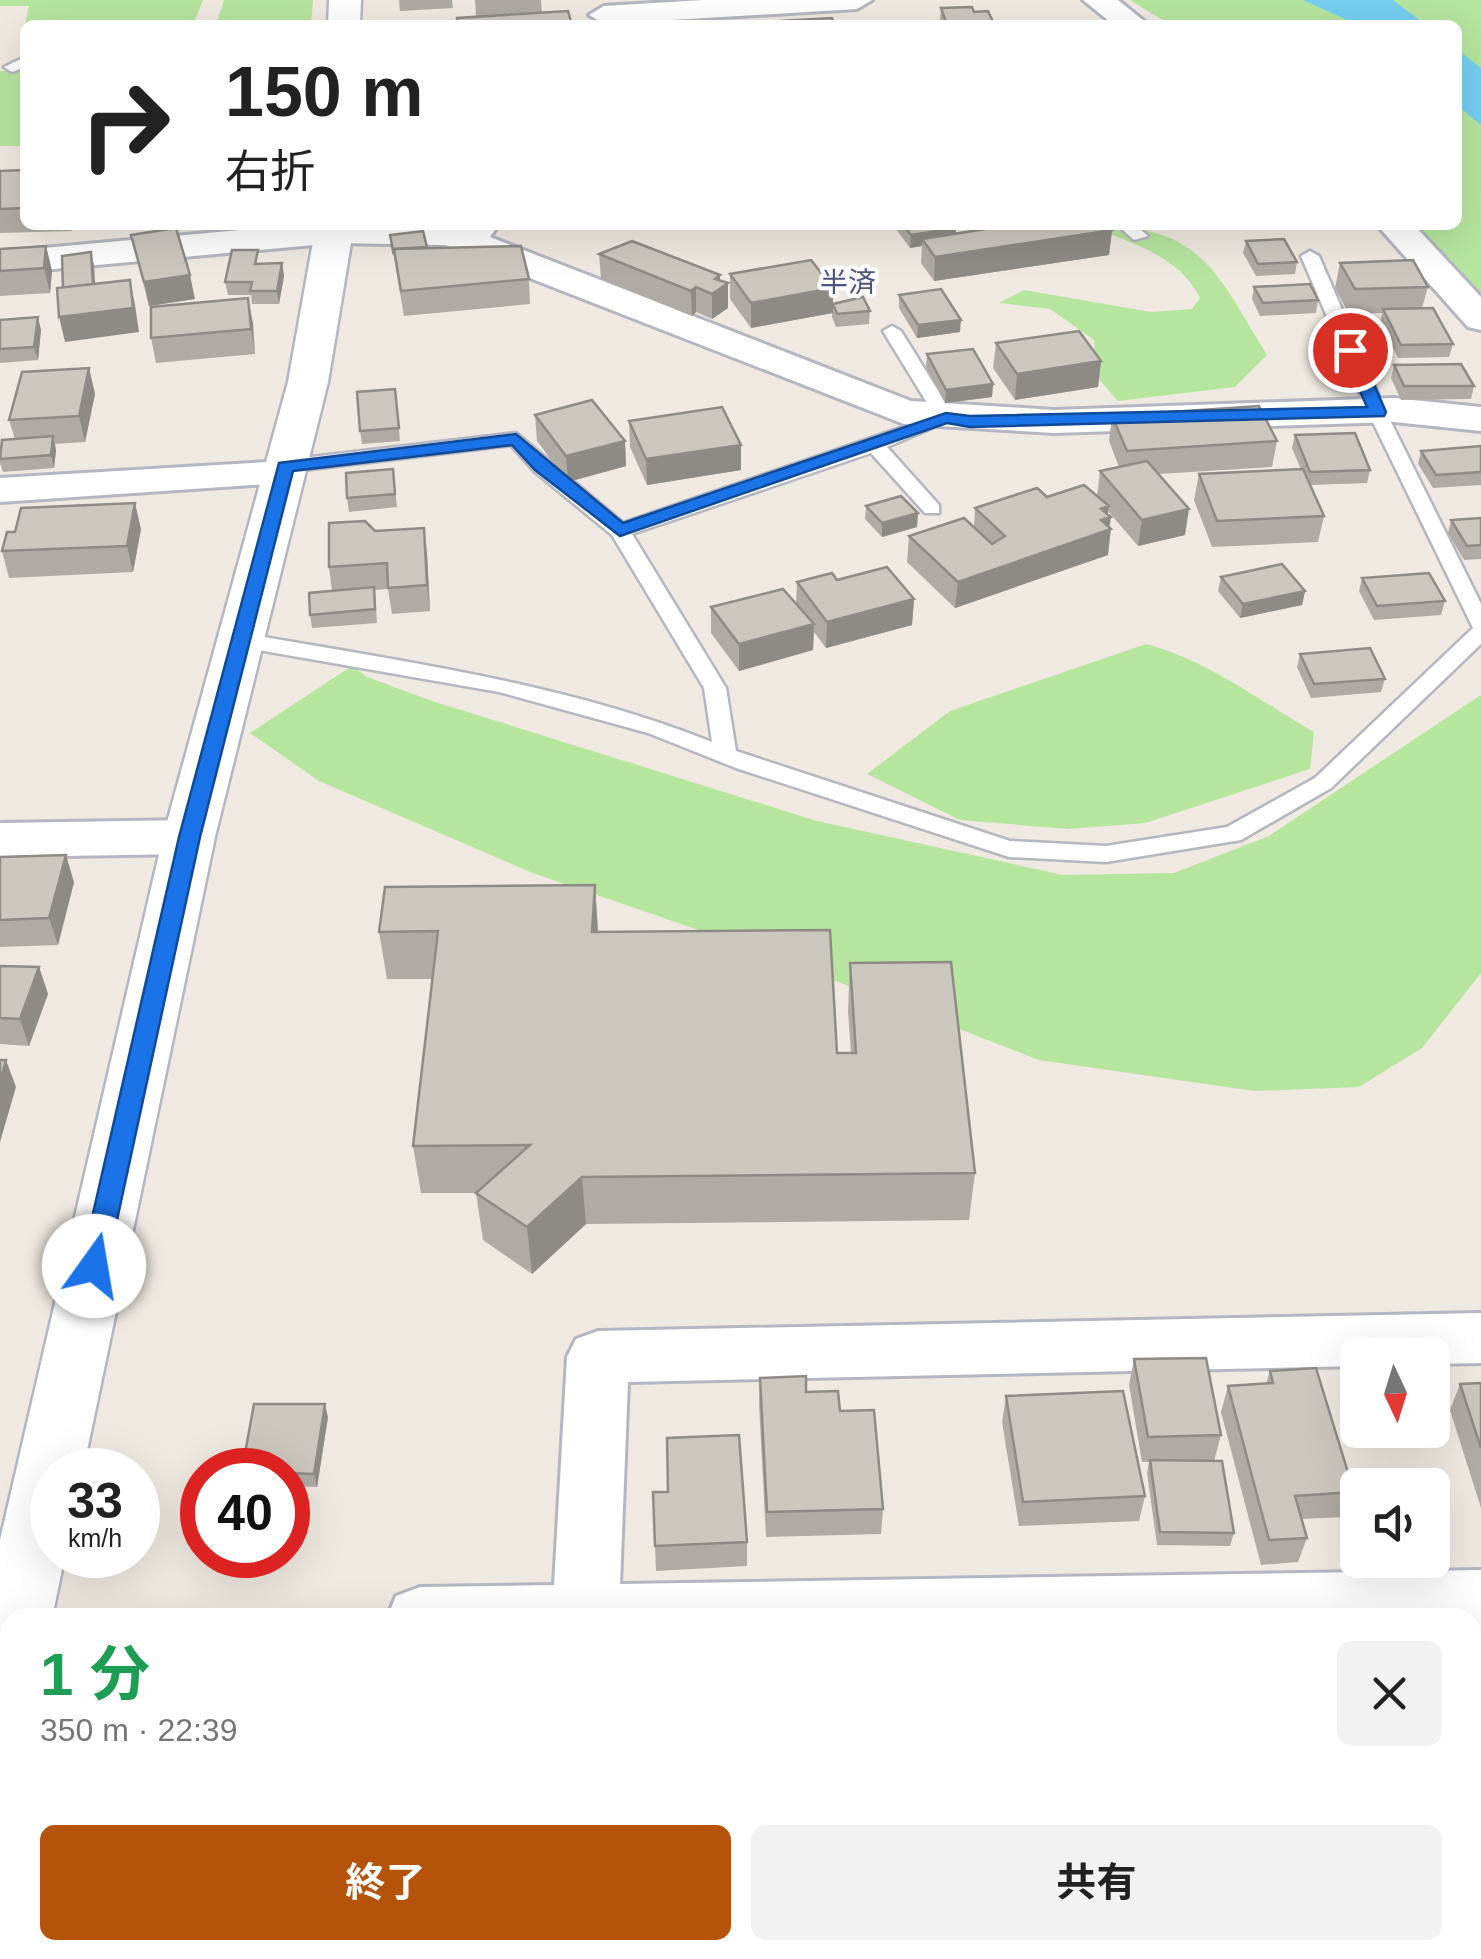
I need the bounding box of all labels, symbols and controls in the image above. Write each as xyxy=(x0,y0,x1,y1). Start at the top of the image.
text: 150 m xyxy=(225,53,423,131)
icon: right xyxy=(60,60,190,190)
text: 右折 xyxy=(225,146,315,197)
district label: 半済 xyxy=(820,267,876,298)
pin xyxy=(1308,308,1393,393)
icon: arrive xyxy=(1323,323,1378,378)
position arrow xyxy=(42,1214,146,1318)
north arrow xyxy=(1340,1338,1450,1448)
map controls xyxy=(1340,1338,1450,1578)
speed limit sign: 40 xyxy=(180,1448,310,1578)
button: sound xyxy=(1340,1468,1450,1578)
text: 33 xyxy=(67,1473,123,1529)
text: km/h xyxy=(68,1524,122,1552)
text: 1 分 xyxy=(40,1641,150,1708)
button: close xyxy=(1337,1641,1442,1746)
text: 350 m · 22:39 xyxy=(40,1712,237,1748)
button: 終了 xyxy=(40,1825,731,1940)
button: 共有 xyxy=(751,1825,1442,1940)

